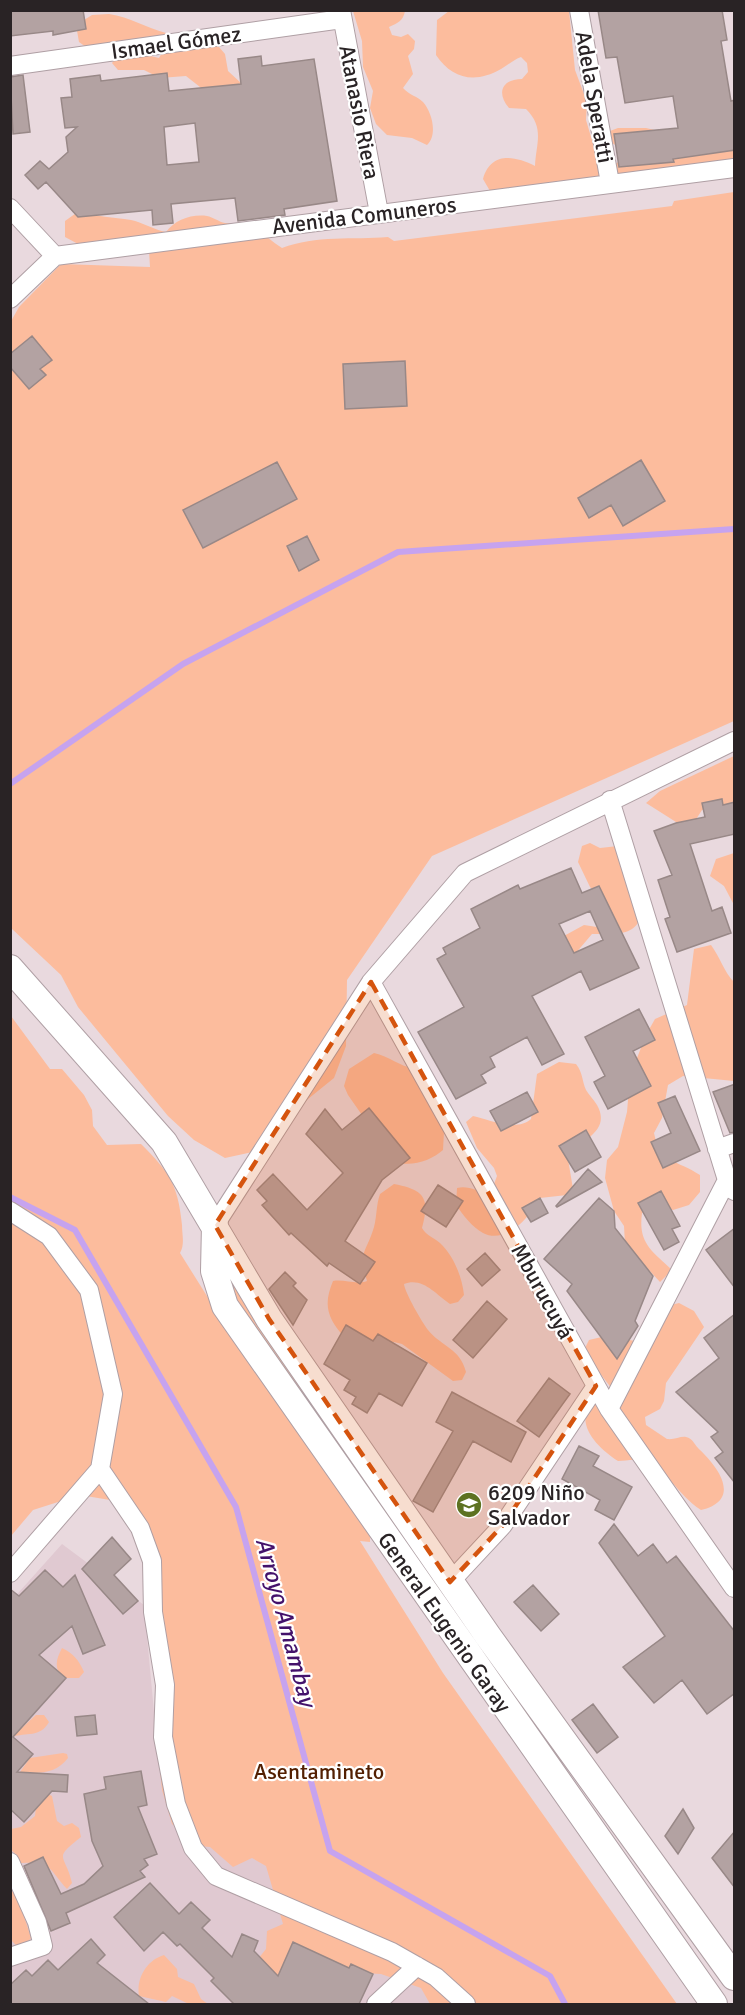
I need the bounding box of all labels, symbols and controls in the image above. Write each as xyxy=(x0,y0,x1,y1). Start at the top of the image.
street label: Ismael Gómez xyxy=(109,20,243,65)
street label: Adela Speratti xyxy=(570,29,619,165)
street label: Atanasio Riera xyxy=(333,43,386,182)
street label: Avenida Comuneros xyxy=(270,191,458,240)
street label: Mburucuyá xyxy=(505,1239,580,1344)
place label: 6209 Niño Salvador xyxy=(488,1479,585,1531)
school or university icon: 6209 Niño Salvador xyxy=(454,1490,484,1520)
street label: General Eugenio Garay xyxy=(372,1527,517,1718)
water label: Arroyo Amambay xyxy=(249,1534,324,1712)
park label: Asentamineto xyxy=(254,1758,384,1785)

